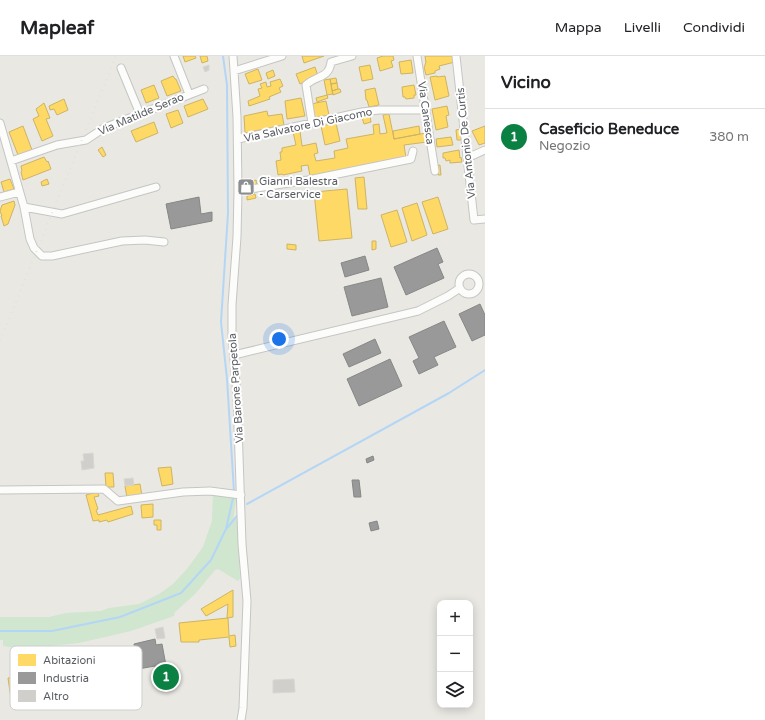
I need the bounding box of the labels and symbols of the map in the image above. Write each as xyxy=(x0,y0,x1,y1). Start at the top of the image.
street label: Via Canesca xyxy=(415,81,437,145)
street label: Via Antonio De Curtis xyxy=(454,87,478,199)
street label: Via Matilde Serao xyxy=(96,90,186,138)
street label: Via Salvatore Di Giacomo xyxy=(243,105,374,145)
place label: Gianni Balestra - Carservice xyxy=(259,175,338,201)
shop icon: Gianni Balestra - Carservice xyxy=(236,177,256,197)
your location xyxy=(269,329,289,349)
street label: Via Barone Parpetola xyxy=(226,333,246,443)
legend xyxy=(10,646,142,710)
text: Abitazioni xyxy=(43,654,96,667)
pin: 1 xyxy=(153,662,179,692)
text: Industria xyxy=(43,672,89,685)
text: Altro xyxy=(43,690,69,703)

